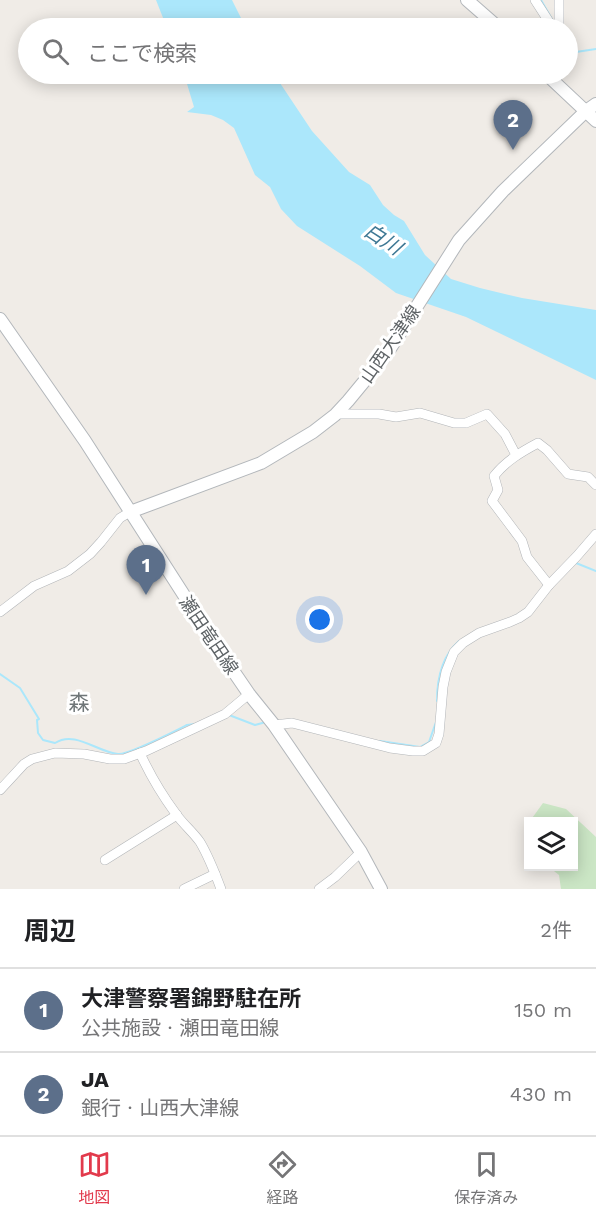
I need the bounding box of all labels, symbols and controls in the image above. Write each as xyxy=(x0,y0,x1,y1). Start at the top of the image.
search box xyxy=(18,18,578,84)
icon: search xyxy=(39,35,72,68)
text: ここで検索 xyxy=(87,41,197,66)
pin: 2 xyxy=(494,100,532,150)
water label: 白川 xyxy=(360,218,408,261)
street label: 山西大津線 xyxy=(356,301,424,387)
pin: 1 xyxy=(126,546,166,595)
street label: 瀬田竜田線 xyxy=(175,592,243,678)
your location xyxy=(305,605,334,634)
district label: 森 xyxy=(69,690,90,715)
map controls xyxy=(524,817,578,871)
button: layers xyxy=(524,817,578,871)
text: 周辺 xyxy=(24,916,76,946)
text: 2件 xyxy=(540,918,572,942)
text: 大津警察署錦野駐在所 xyxy=(81,986,301,1011)
text: 1 xyxy=(39,998,48,1022)
text: 150 m xyxy=(514,998,572,1022)
text: 公共施設 · 瀬田竜田線 xyxy=(81,1016,279,1040)
text: JA xyxy=(81,1067,109,1092)
text: 2 xyxy=(38,1082,49,1106)
text: 430 m xyxy=(510,1082,572,1106)
text: 銀行 · 山西大津線 xyxy=(81,1096,239,1120)
tab: 地図 xyxy=(78,1148,111,1208)
tab: 経路 xyxy=(266,1148,299,1208)
tab: 保存済み xyxy=(454,1148,518,1208)

